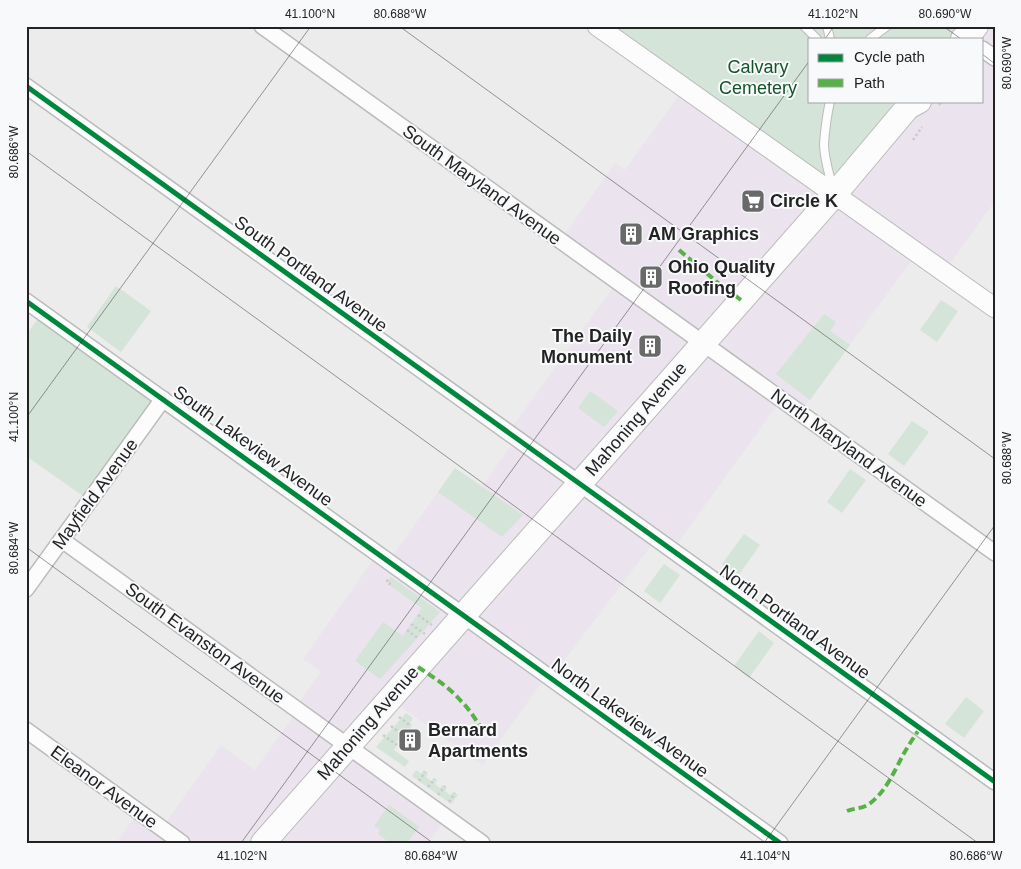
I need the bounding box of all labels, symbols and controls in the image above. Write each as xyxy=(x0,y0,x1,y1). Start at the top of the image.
text: 41.100°N xyxy=(285,7,335,21)
text: 80.688°W xyxy=(374,7,427,21)
text: 41.102°N xyxy=(808,7,858,21)
text: 80.690°W xyxy=(919,7,972,21)
text: 80.690°W xyxy=(1000,36,1014,89)
legend xyxy=(808,38,984,102)
text: Cycle path xyxy=(854,48,925,65)
park label: Calvary Cemetery xyxy=(719,57,797,98)
text: Path xyxy=(854,74,885,91)
street label: South Maryland Avenue xyxy=(399,121,565,249)
text: 80.686°W xyxy=(7,125,21,178)
supermarket icon: Circle K xyxy=(740,188,766,214)
place label: Circle K xyxy=(770,191,838,211)
street label: South Portland Avenue xyxy=(231,212,391,336)
building icon: AM Graphics xyxy=(618,221,644,247)
place label: AM Graphics xyxy=(648,224,759,244)
place label: Ohio Quality Roofing xyxy=(668,257,775,298)
building icon: Ohio Quality Roofing xyxy=(638,264,664,290)
place label: The Daily Monument xyxy=(541,326,632,367)
building icon: The Daily Monument xyxy=(637,333,663,359)
street label: Mahoning Avenue xyxy=(581,358,691,480)
street label: South Lakeview Avenue xyxy=(170,382,336,510)
street label: North Maryland Avenue xyxy=(767,385,931,511)
text: 41.100°N xyxy=(7,392,21,442)
text: 80.688°W xyxy=(1000,431,1014,484)
street label: Mayfield Avenue xyxy=(48,435,142,553)
text: 80.684°W xyxy=(7,521,21,574)
street label: North Portland Avenue xyxy=(716,561,874,683)
street label: South Evanston Avenue xyxy=(122,579,288,707)
street label: North Lakeview Avenue xyxy=(548,654,712,782)
street label: Mahoning Avenue xyxy=(313,662,423,784)
place label: Bernard Apartments xyxy=(428,720,528,761)
building icon: Bernard Apartments xyxy=(397,727,423,753)
street label: Eleanor Avenue xyxy=(47,742,161,832)
text: 41.102°N xyxy=(217,849,267,863)
text: 80.684°W xyxy=(405,849,458,863)
text: 41.104°N xyxy=(740,849,790,863)
text: 80.686°W xyxy=(950,849,1003,863)

